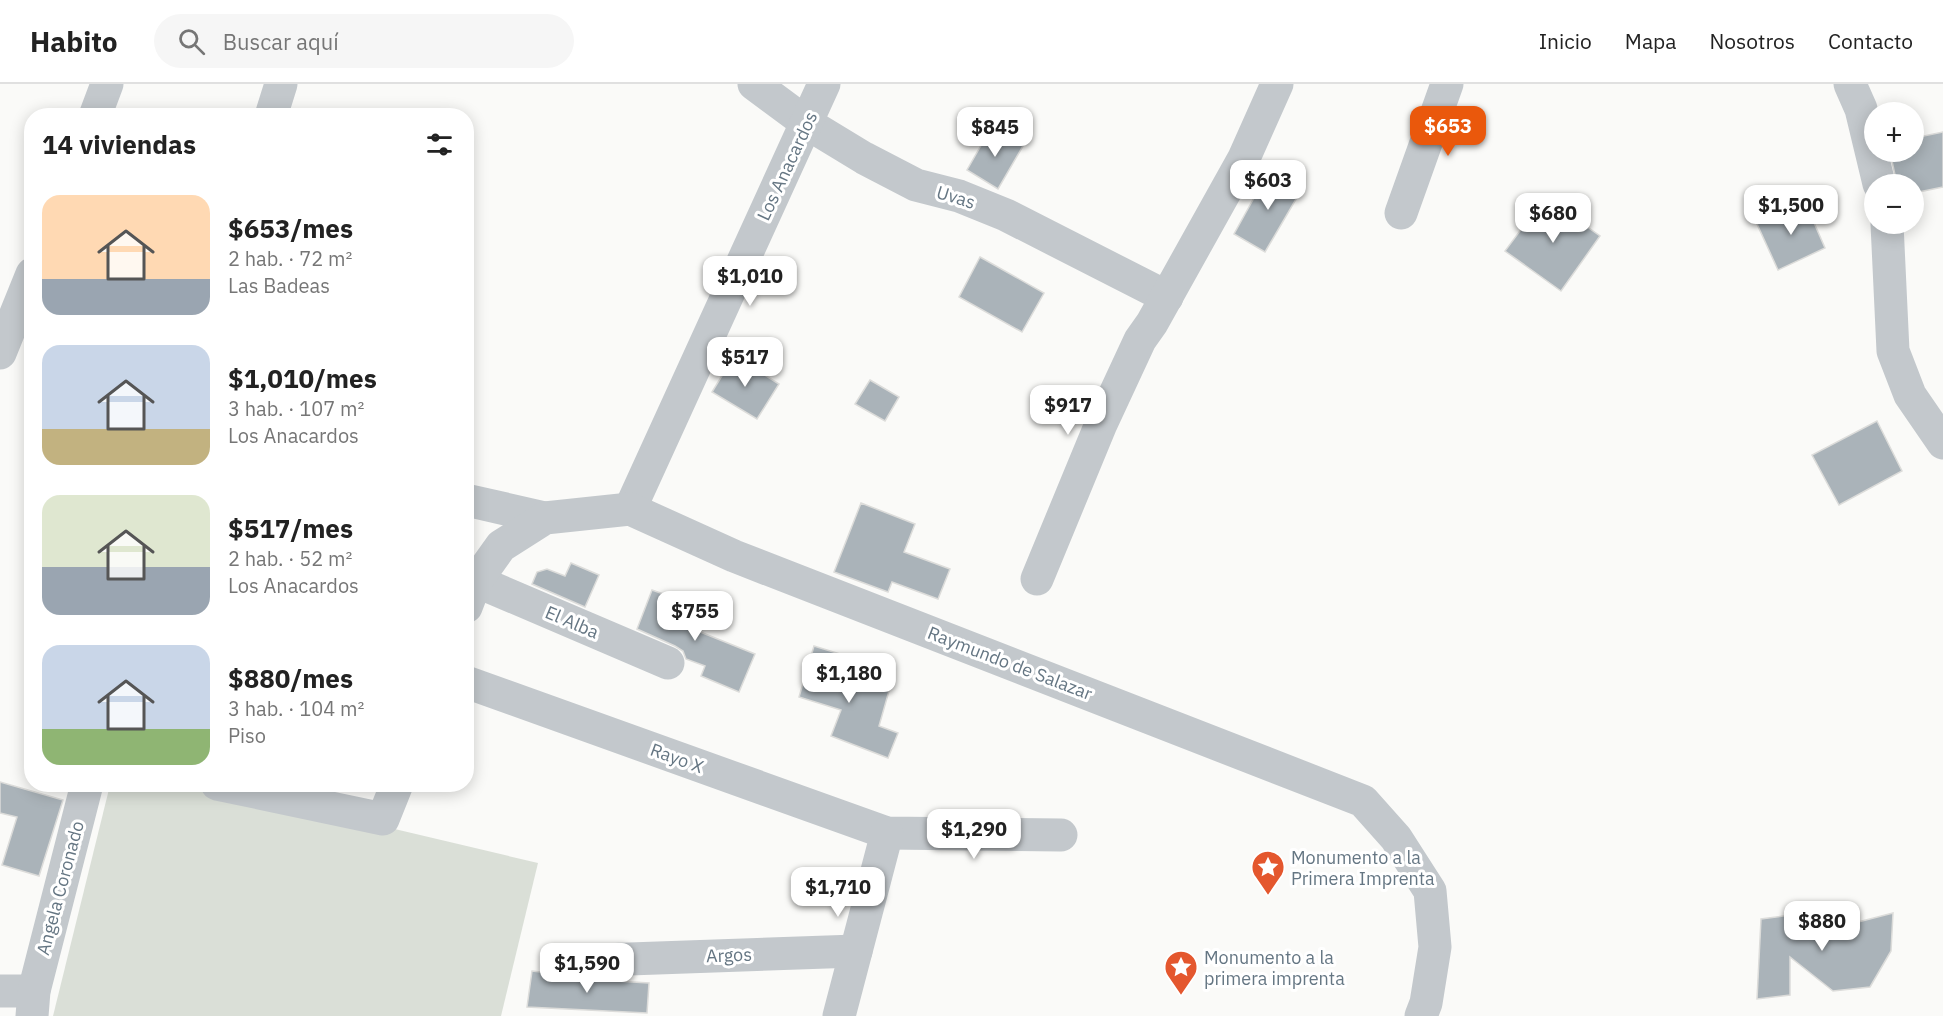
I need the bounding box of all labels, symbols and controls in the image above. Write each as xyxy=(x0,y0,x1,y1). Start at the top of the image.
search box xyxy=(154,14,574,68)
text: Habito xyxy=(30,23,118,60)
icon: search xyxy=(175,25,208,58)
text: Buscar aquí xyxy=(223,27,339,56)
text: Inicio xyxy=(1539,27,1592,55)
text: Mapa xyxy=(1625,27,1677,55)
text: Nosotros xyxy=(1710,27,1795,55)
text: Contacto xyxy=(1828,27,1913,55)
map controls xyxy=(1864,102,1924,234)
button: + xyxy=(1864,102,1924,162)
pin: $653 xyxy=(1412,106,1484,157)
pin: $845 xyxy=(959,107,1031,158)
street label: Los Anacardos xyxy=(752,108,822,224)
text: $653 xyxy=(1424,112,1472,139)
text: $845 xyxy=(971,113,1019,140)
text: 14 viviendas xyxy=(42,127,196,161)
icon: filters xyxy=(423,128,456,161)
pin: $603 xyxy=(1232,160,1304,211)
text: $603 xyxy=(1244,166,1292,193)
button: − xyxy=(1864,174,1924,234)
street label: Uvas xyxy=(934,180,978,214)
pin: $1,500 xyxy=(1742,185,1840,236)
text: $1,500 xyxy=(1758,191,1824,218)
pin: $680 xyxy=(1517,193,1589,244)
text: $680 xyxy=(1529,199,1577,226)
text: $653/mes xyxy=(228,211,353,245)
icon: home xyxy=(90,219,162,291)
text: 2 hab. · 72 m² xyxy=(228,245,352,272)
pin: $1,010 xyxy=(701,256,799,307)
text: $1,010 xyxy=(717,262,783,289)
text: Las Badeas xyxy=(228,272,330,299)
pin: $517 xyxy=(709,337,781,388)
text: $517 xyxy=(721,343,769,370)
text: $1,010/mes xyxy=(228,361,377,395)
icon: home xyxy=(90,369,162,441)
pin: $917 xyxy=(1032,385,1104,436)
text: $917 xyxy=(1044,391,1092,418)
text: 3 hab. · 107 m² xyxy=(228,395,364,422)
text: Los Anacardos xyxy=(228,422,359,449)
text: $517/mes xyxy=(228,511,353,545)
icon: home xyxy=(90,519,162,591)
text: 2 hab. · 52 m² xyxy=(228,545,352,572)
text: Los Anacardos xyxy=(228,572,359,599)
pin: $755 xyxy=(659,591,731,642)
text: $755 xyxy=(671,597,719,624)
street label: El Alba xyxy=(542,600,603,644)
street label: Raymundo de Salazar xyxy=(924,621,1096,705)
pin: $1,180 xyxy=(800,653,898,704)
text: $1,180 xyxy=(816,659,882,686)
text: $880/mes xyxy=(228,661,353,695)
icon: home xyxy=(90,669,162,741)
text: 3 hab. · 104 m² xyxy=(228,695,364,722)
text: Piso xyxy=(228,722,266,749)
street label: Rayo X xyxy=(647,738,707,778)
pin: $1,290 xyxy=(925,809,1023,860)
text: $1,290 xyxy=(941,815,1007,842)
street label: Angela Coronado xyxy=(31,818,89,958)
place label: Monumento a la Primera Imprenta xyxy=(1291,846,1435,890)
place icon: Monumento a la Primera Imprenta xyxy=(1250,849,1286,896)
pin: $1,710 xyxy=(789,867,887,918)
text: $1,710 xyxy=(805,873,871,900)
pin: $880 xyxy=(1786,901,1858,952)
text: $880 xyxy=(1798,907,1846,934)
pin: $1,590 xyxy=(538,943,636,994)
street label: Argos xyxy=(706,943,752,967)
place label: Monumento a la primera imprenta xyxy=(1204,946,1345,990)
text: $1,590 xyxy=(554,949,620,976)
place icon: Monumento a la primera imprenta xyxy=(1163,949,1199,996)

